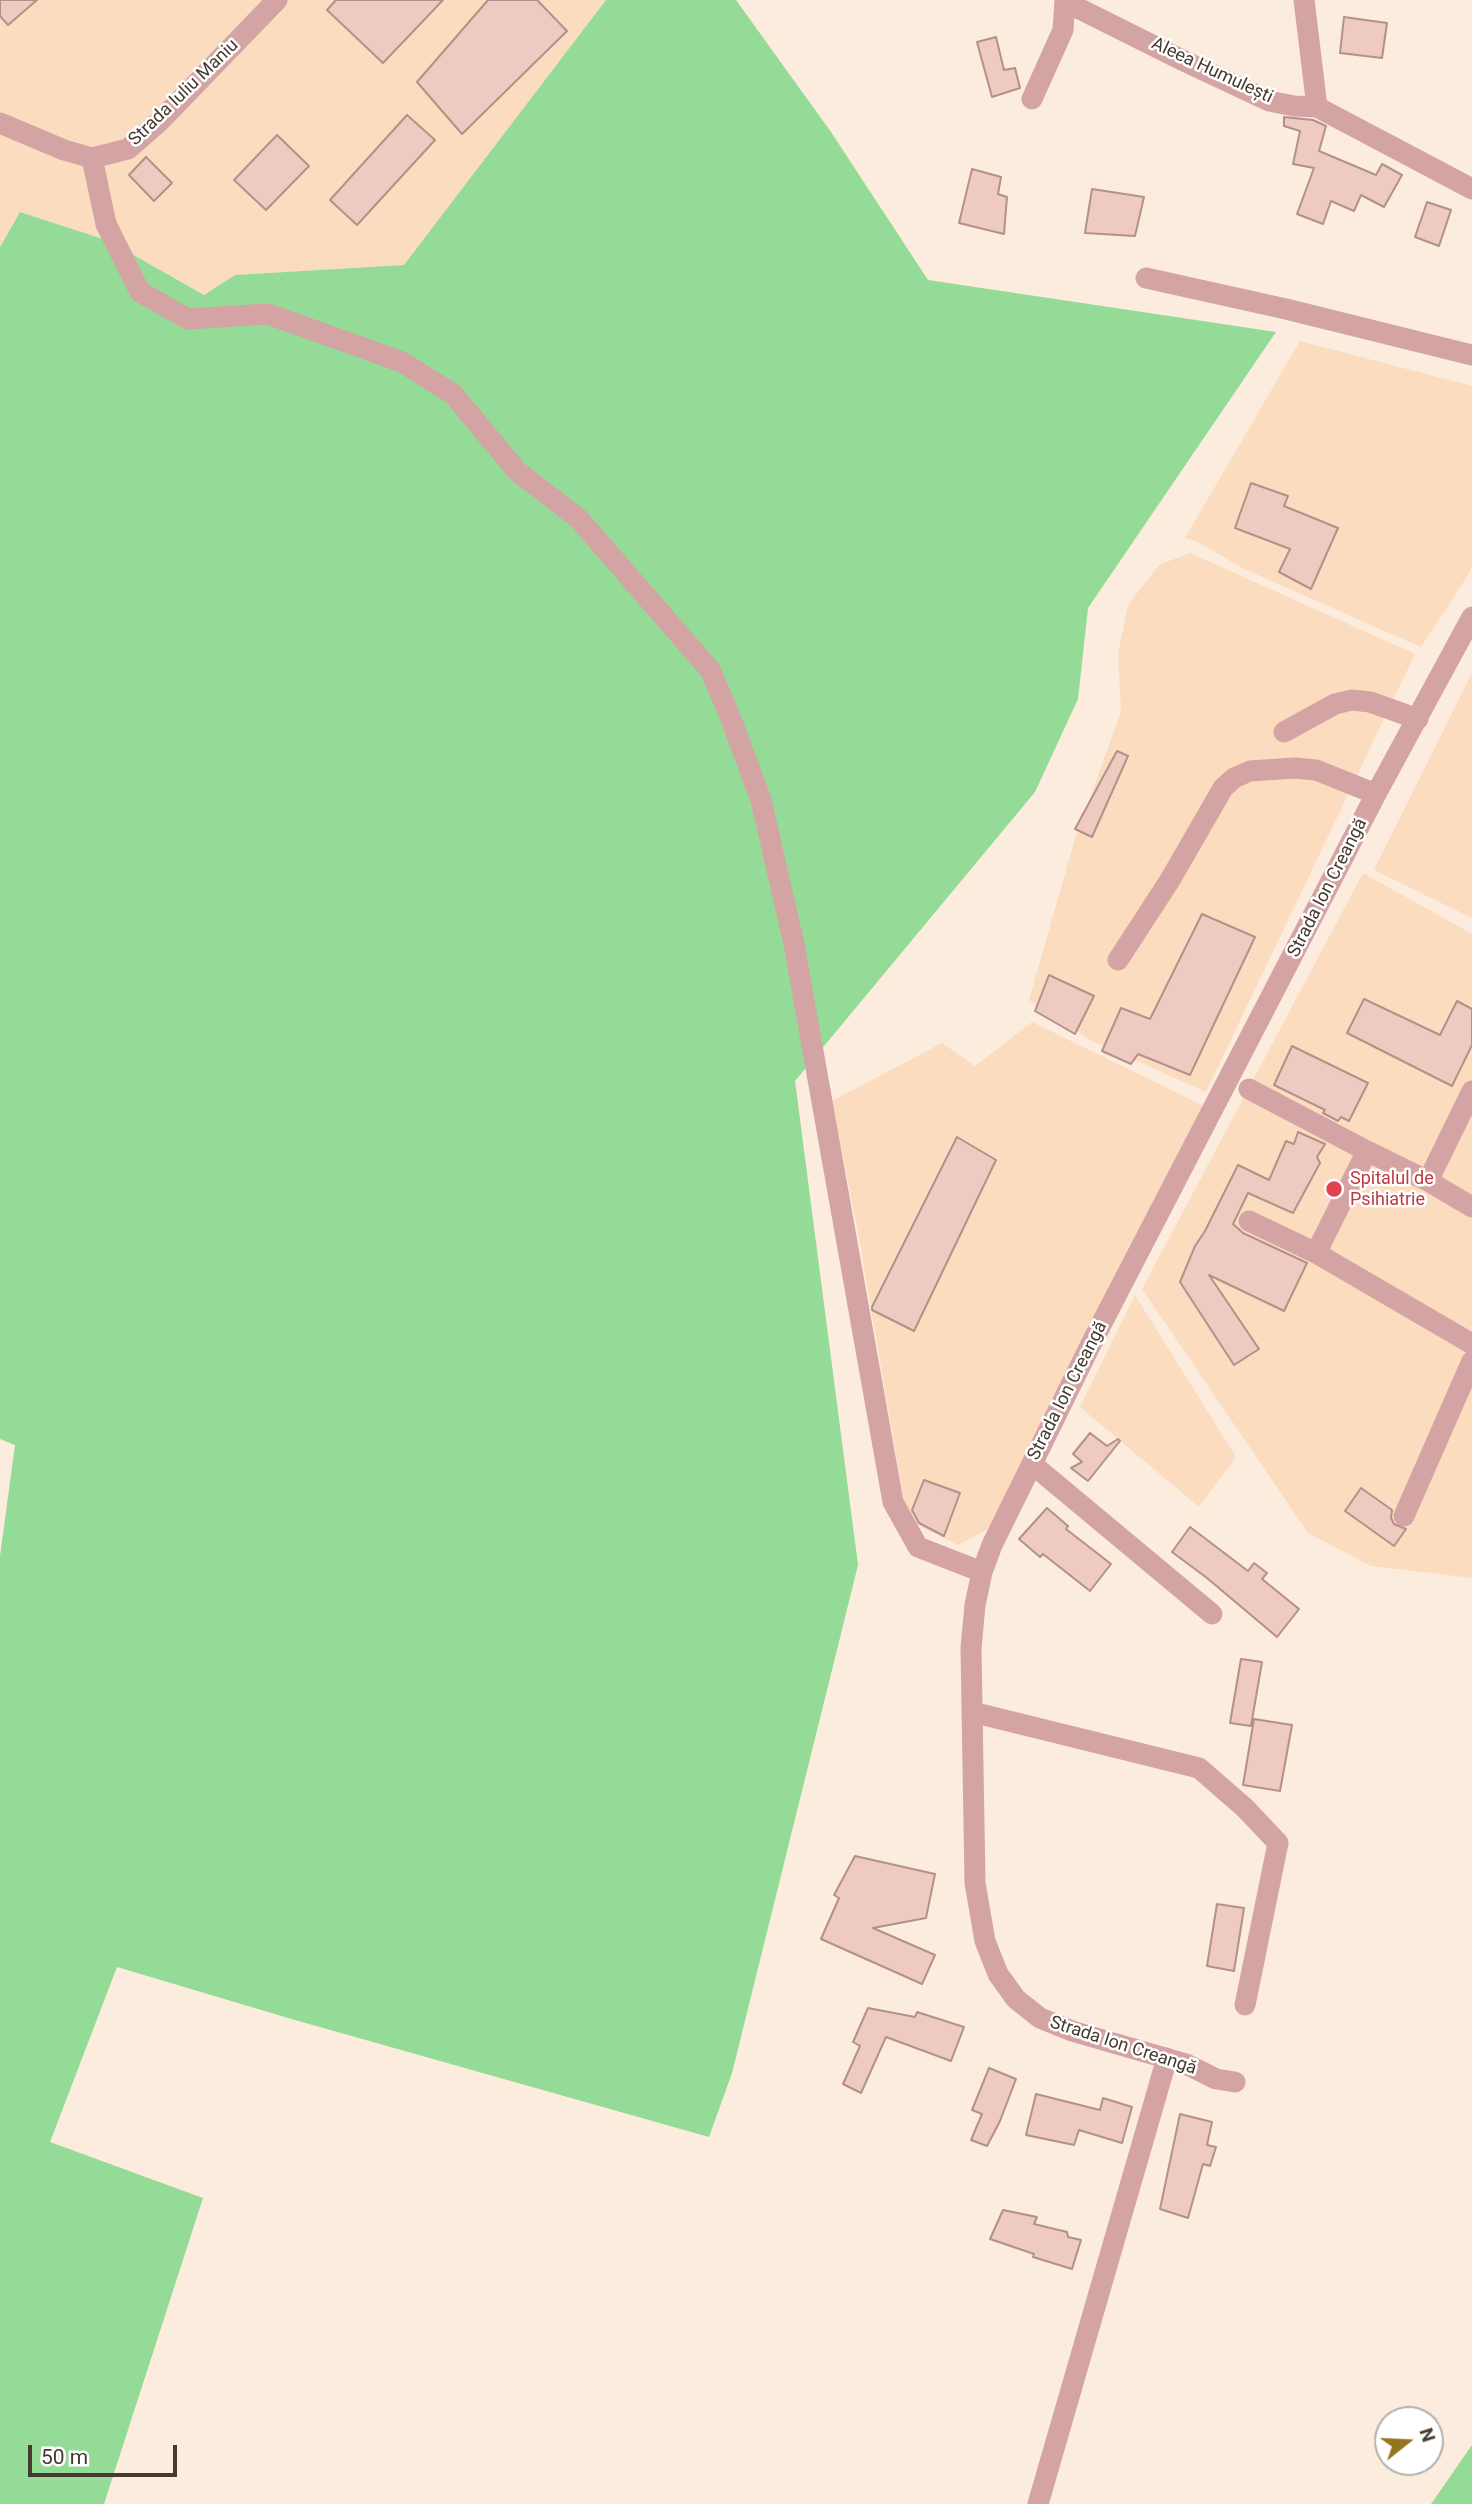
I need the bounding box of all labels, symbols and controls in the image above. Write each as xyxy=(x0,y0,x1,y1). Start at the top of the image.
street label: Aleea Humulești xyxy=(1148,33,1276,109)
street label: Strada Iuliu Maniu xyxy=(125,35,243,151)
street label: Strada Ion Creangă xyxy=(1284,815,1372,961)
place label: Spitalul de Psihiatrie xyxy=(1350,1168,1434,1210)
marker: Spitalul de Psihiatrie xyxy=(1324,1179,1344,1199)
street label: Strada Ion Creangă xyxy=(1024,1318,1112,1464)
street label: Strada Ion Creangă xyxy=(1047,2012,1199,2080)
north arrow xyxy=(1374,2406,1444,2476)
text: N xyxy=(1415,2425,1441,2445)
scale bar xyxy=(32,2430,180,2474)
text: 50 m xyxy=(41,2445,88,2469)

